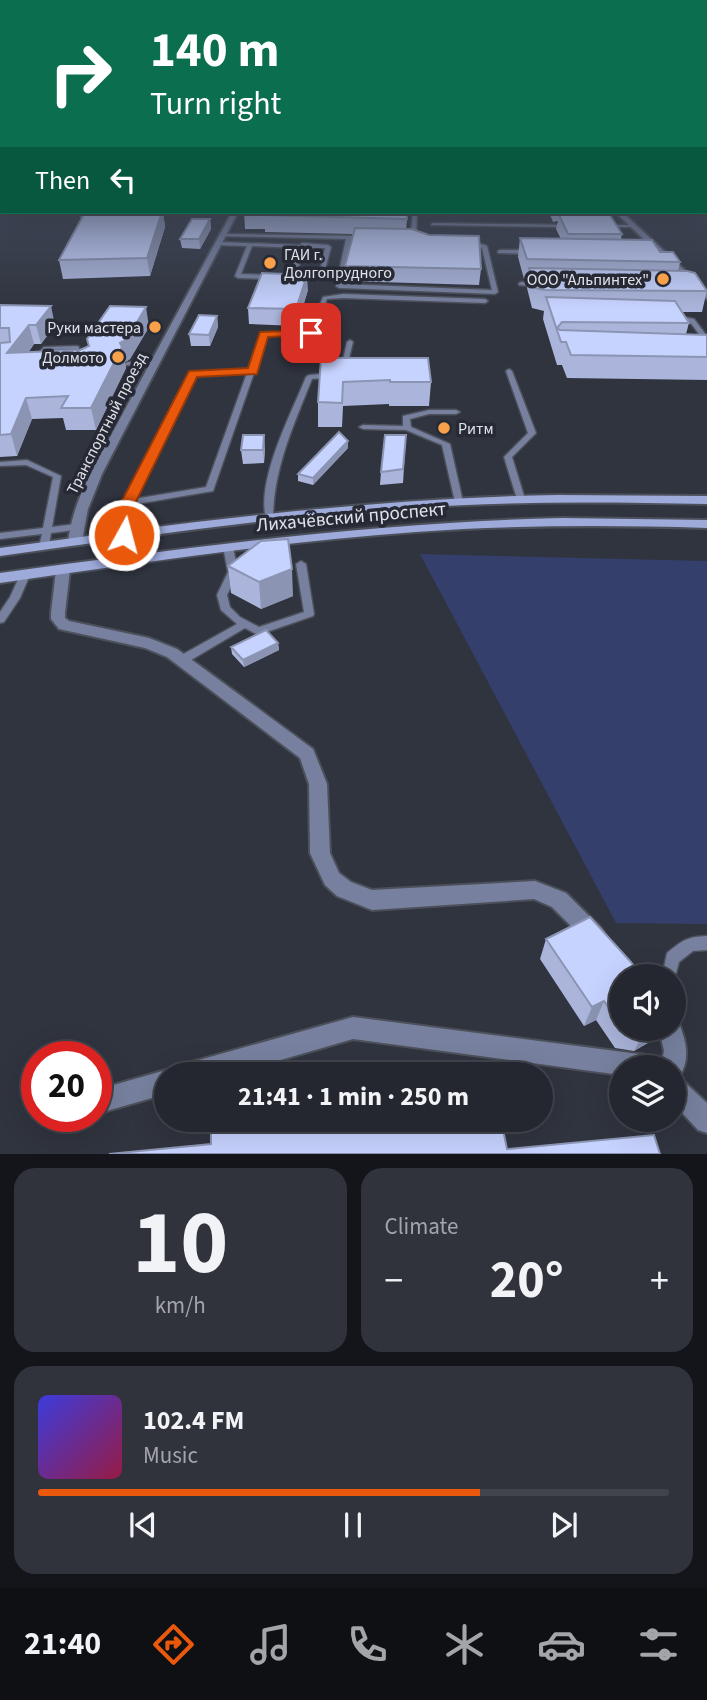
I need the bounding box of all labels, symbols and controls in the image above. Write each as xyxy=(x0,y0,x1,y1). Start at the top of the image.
text: 140 m xyxy=(150,16,279,86)
icon: right xyxy=(35,28,126,119)
text: Turn right xyxy=(150,81,281,127)
icon: left xyxy=(104,161,142,199)
text: Then xyxy=(35,162,90,199)
place label: ГАИ г. Долгопрудного xyxy=(284,244,392,284)
marker: ГАИ г. Долгопрудного xyxy=(262,255,278,271)
place label: ООО "Альпинтех" xyxy=(527,269,649,291)
marker: ООО "Альпинтех" xyxy=(655,271,671,287)
pin xyxy=(281,303,341,363)
icon: arrive xyxy=(292,314,330,352)
place label: Руки мастера xyxy=(47,317,141,339)
marker: Руки мастера xyxy=(147,319,163,335)
place label: Долмото xyxy=(42,347,104,369)
street label: Транспортный проезд xyxy=(62,348,152,498)
marker: Долмото xyxy=(110,349,126,365)
place label: Ритм xyxy=(458,418,494,440)
marker: Ритм xyxy=(436,420,452,436)
street label: Лихачёвский проспект xyxy=(255,496,447,539)
position arrow xyxy=(87,498,161,572)
map controls xyxy=(609,964,686,1132)
button: sound xyxy=(609,964,686,1041)
speed limit sign: 20 xyxy=(21,1041,112,1132)
button: layers xyxy=(609,1055,686,1132)
text: 21:41 · 1 min · 250 m xyxy=(238,1078,469,1115)
text: 10 xyxy=(132,1179,228,1308)
text: Climate xyxy=(385,1210,458,1243)
text: 20° xyxy=(490,1244,564,1318)
text: − xyxy=(385,1254,403,1308)
text: + xyxy=(650,1254,669,1308)
text: km/h xyxy=(155,1289,206,1322)
text: 102.4 FM xyxy=(143,1402,244,1439)
text: Music xyxy=(143,1439,198,1472)
icon: previous xyxy=(124,1506,162,1544)
icon: pause xyxy=(334,1506,372,1544)
icon: next xyxy=(545,1506,583,1544)
icon: directions xyxy=(149,1620,198,1669)
icon: music xyxy=(246,1620,295,1669)
icon: phone xyxy=(343,1620,392,1669)
icon: climate xyxy=(440,1620,489,1669)
icon: car xyxy=(537,1620,586,1669)
icon: filters xyxy=(634,1620,683,1669)
text: 21:40 xyxy=(24,1621,101,1667)

